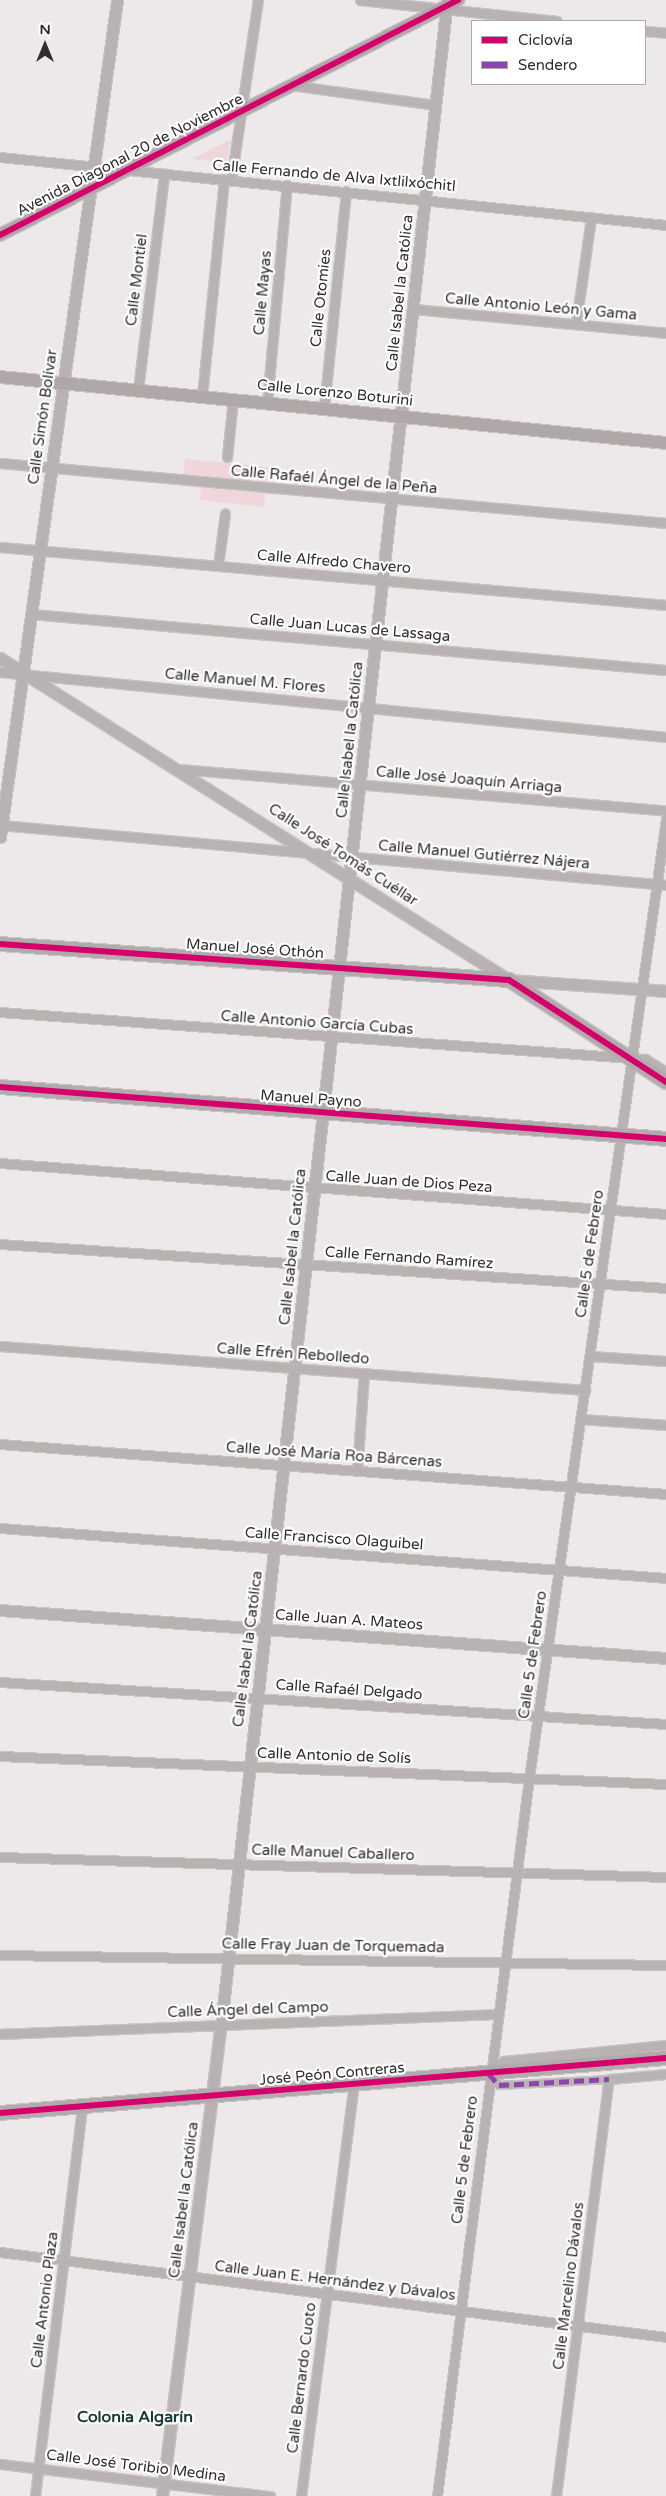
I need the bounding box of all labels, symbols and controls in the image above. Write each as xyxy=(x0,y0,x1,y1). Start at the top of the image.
north arrow xyxy=(20,20,70,70)
legend xyxy=(471,20,646,85)
text: N xyxy=(39,21,51,38)
text: Ciclovía xyxy=(518,31,573,49)
text: Sendero xyxy=(518,56,577,74)
street label: Avenida Diagonal 20 de Noviembre xyxy=(14,90,246,220)
street label: Calle Fernando de Alva Ixtlilxóchitl xyxy=(212,156,456,196)
street label: Calle Isabel la Católica xyxy=(383,214,417,372)
street label: Calle Montiel xyxy=(122,233,152,327)
street label: Calle Otomies xyxy=(307,248,335,348)
street label: Calle Mayas xyxy=(250,250,276,336)
street label: Calle Antonio León y Gama xyxy=(444,290,638,324)
street label: Calle Simón Bolívar xyxy=(25,348,61,486)
street label: Calle Lorenzo Boturini xyxy=(256,376,414,410)
street label: Calle Rafaél Ángel de la Peña xyxy=(230,462,438,498)
street label: Calle Alfredo Chavero xyxy=(256,546,412,578)
street label: Calle Juan Lucas de Lassaga xyxy=(249,610,451,646)
street label: Calle Isabel la Católica xyxy=(333,661,367,819)
street label: Calle Manuel M. Flores xyxy=(164,665,326,697)
street label: Calle José Joaquín Arriaga xyxy=(375,763,563,797)
street label: Calle José Tomás Cuéllar xyxy=(265,800,421,910)
street label: Calle Manuel Gutiérrez Nájera xyxy=(377,837,591,873)
street label: Manuel José Othón xyxy=(185,935,325,963)
street label: Calle Antonio García Cubas xyxy=(220,1007,414,1039)
street label: Manuel Payno xyxy=(260,1086,362,1112)
street label: Calle Juan de Dios Peza xyxy=(325,1167,493,1197)
street label: Calle Isabel la Católica xyxy=(276,1168,310,1326)
street label: Calle 5 de Febrero xyxy=(572,1189,608,1319)
street label: Calle Fernando Ramírez xyxy=(324,1243,494,1273)
street label: Calle Efrén Rebolledo xyxy=(216,1340,370,1368)
street label: Calle José María Roa Bárcenas xyxy=(225,1438,443,1472)
street label: Calle Francisco Olaguibel xyxy=(244,1524,424,1554)
street label: Calle Isabel la Católica xyxy=(229,1570,267,1728)
street label: Calle 5 de Febrero xyxy=(515,1590,551,1720)
street label: Calle Juan A. Mateos xyxy=(274,1606,424,1634)
street label: Calle Rafaél Delgado xyxy=(275,1676,423,1704)
street label: Calle Antonio de Solís xyxy=(257,1744,411,1768)
street label: Calle Manuel Caballero xyxy=(251,1841,415,1865)
street label: Calle Fray Juan de Torquemada xyxy=(221,1935,445,1957)
street label: Calle Ángel del Campo xyxy=(167,1998,329,2022)
street label: José Peón Contreras xyxy=(259,2059,405,2089)
street label: Calle 5 de Febrero xyxy=(448,2095,482,2225)
street label: Calle Isabel la Católica xyxy=(165,2121,203,2279)
street label: Calle Marcelino Dávalos xyxy=(550,2201,588,2371)
street label: Calle Antonio Plaza xyxy=(28,2231,62,2369)
street label: Calle Juan E. Hernández y Dávalos xyxy=(213,2257,457,2305)
street label: Calle Bernardo Cuoto xyxy=(284,2301,320,2455)
district label: Colonia Algarín xyxy=(77,2407,193,2427)
street label: Calle José Toribio Medina xyxy=(45,2446,227,2486)

